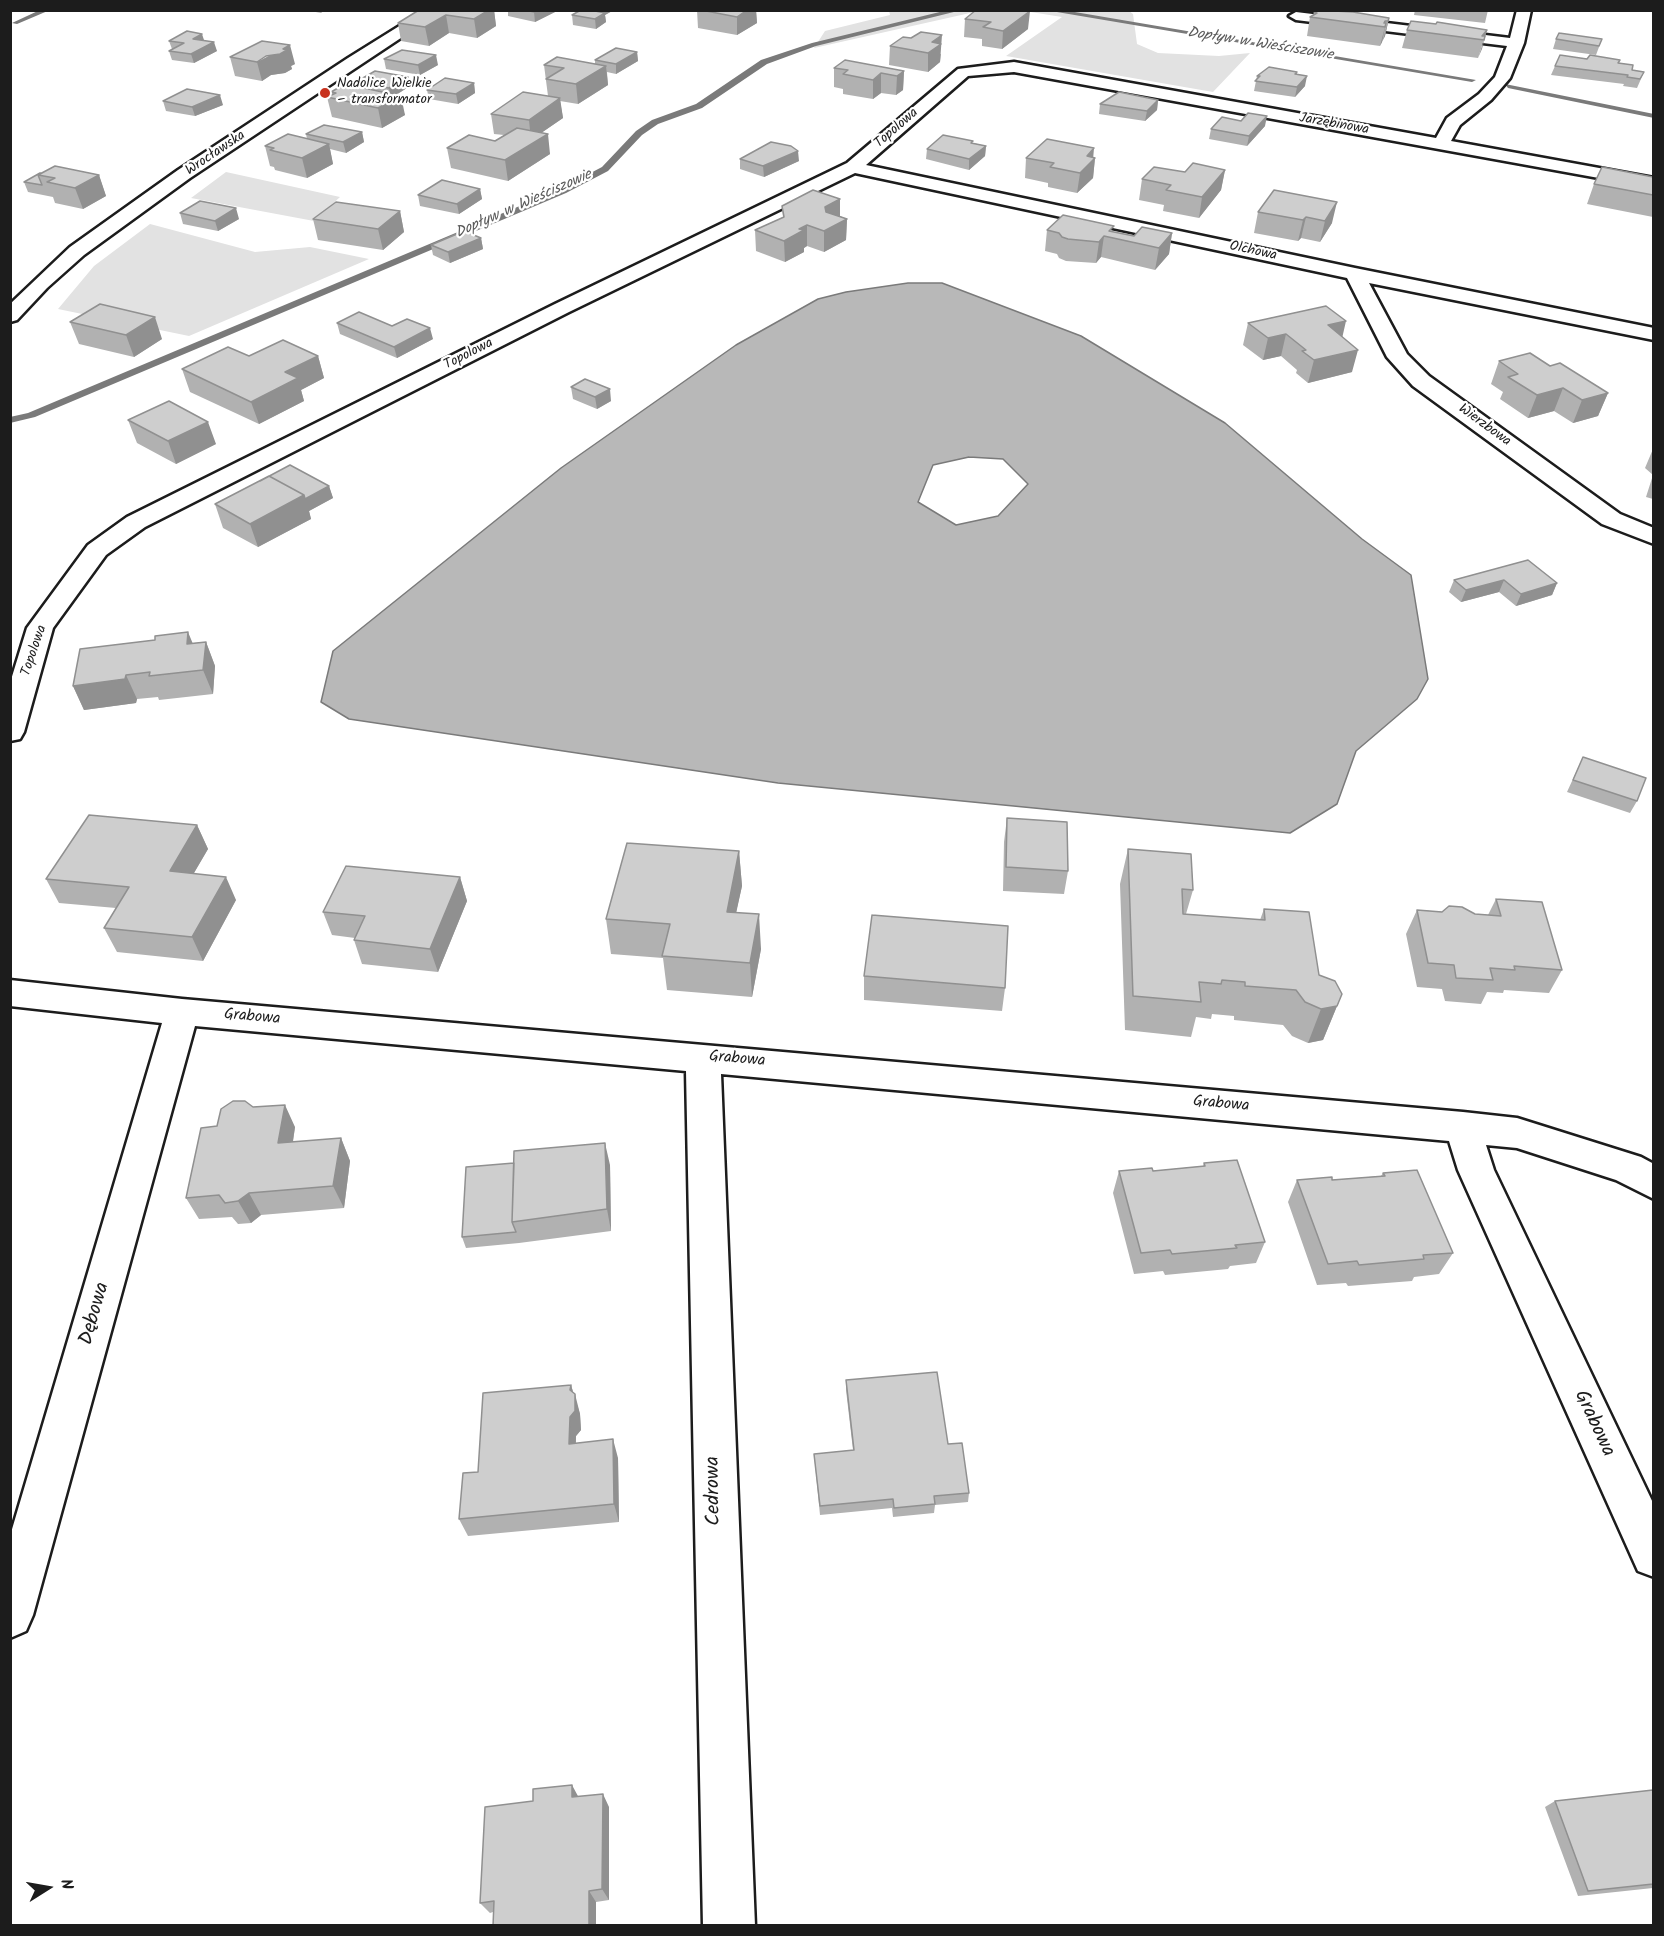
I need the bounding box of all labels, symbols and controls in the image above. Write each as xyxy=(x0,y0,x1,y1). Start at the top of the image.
water label: Dopływ w Wieściszowie xyxy=(1186,25,1334,65)
place label: Nadolice Wielkie – transformator xyxy=(337,77,432,110)
marker: Nadolice Wielkie – transformator xyxy=(318,86,332,100)
street label: Topolowa xyxy=(872,105,922,153)
street label: Jarzębinowa xyxy=(1298,111,1370,139)
street label: Wrocławska xyxy=(183,128,249,180)
water label: Dopływ w Wieściszowie xyxy=(453,167,595,243)
street label: Olchowa xyxy=(1228,239,1278,265)
street label: Topolowa xyxy=(442,336,496,374)
street label: Wierzbowa xyxy=(1454,401,1514,451)
street label: Topolowa xyxy=(18,623,52,679)
street label: Grabowa xyxy=(223,1006,281,1030)
street label: Grabowa xyxy=(708,1048,766,1072)
street label: Grabowa xyxy=(1192,1093,1250,1117)
street label: Dębowa xyxy=(76,1280,116,1348)
street label: Grabowa xyxy=(1567,1387,1619,1461)
street label: Cedrowa xyxy=(702,1456,728,1526)
north arrow xyxy=(18,1858,78,1918)
text: N xyxy=(53,1877,79,1892)

